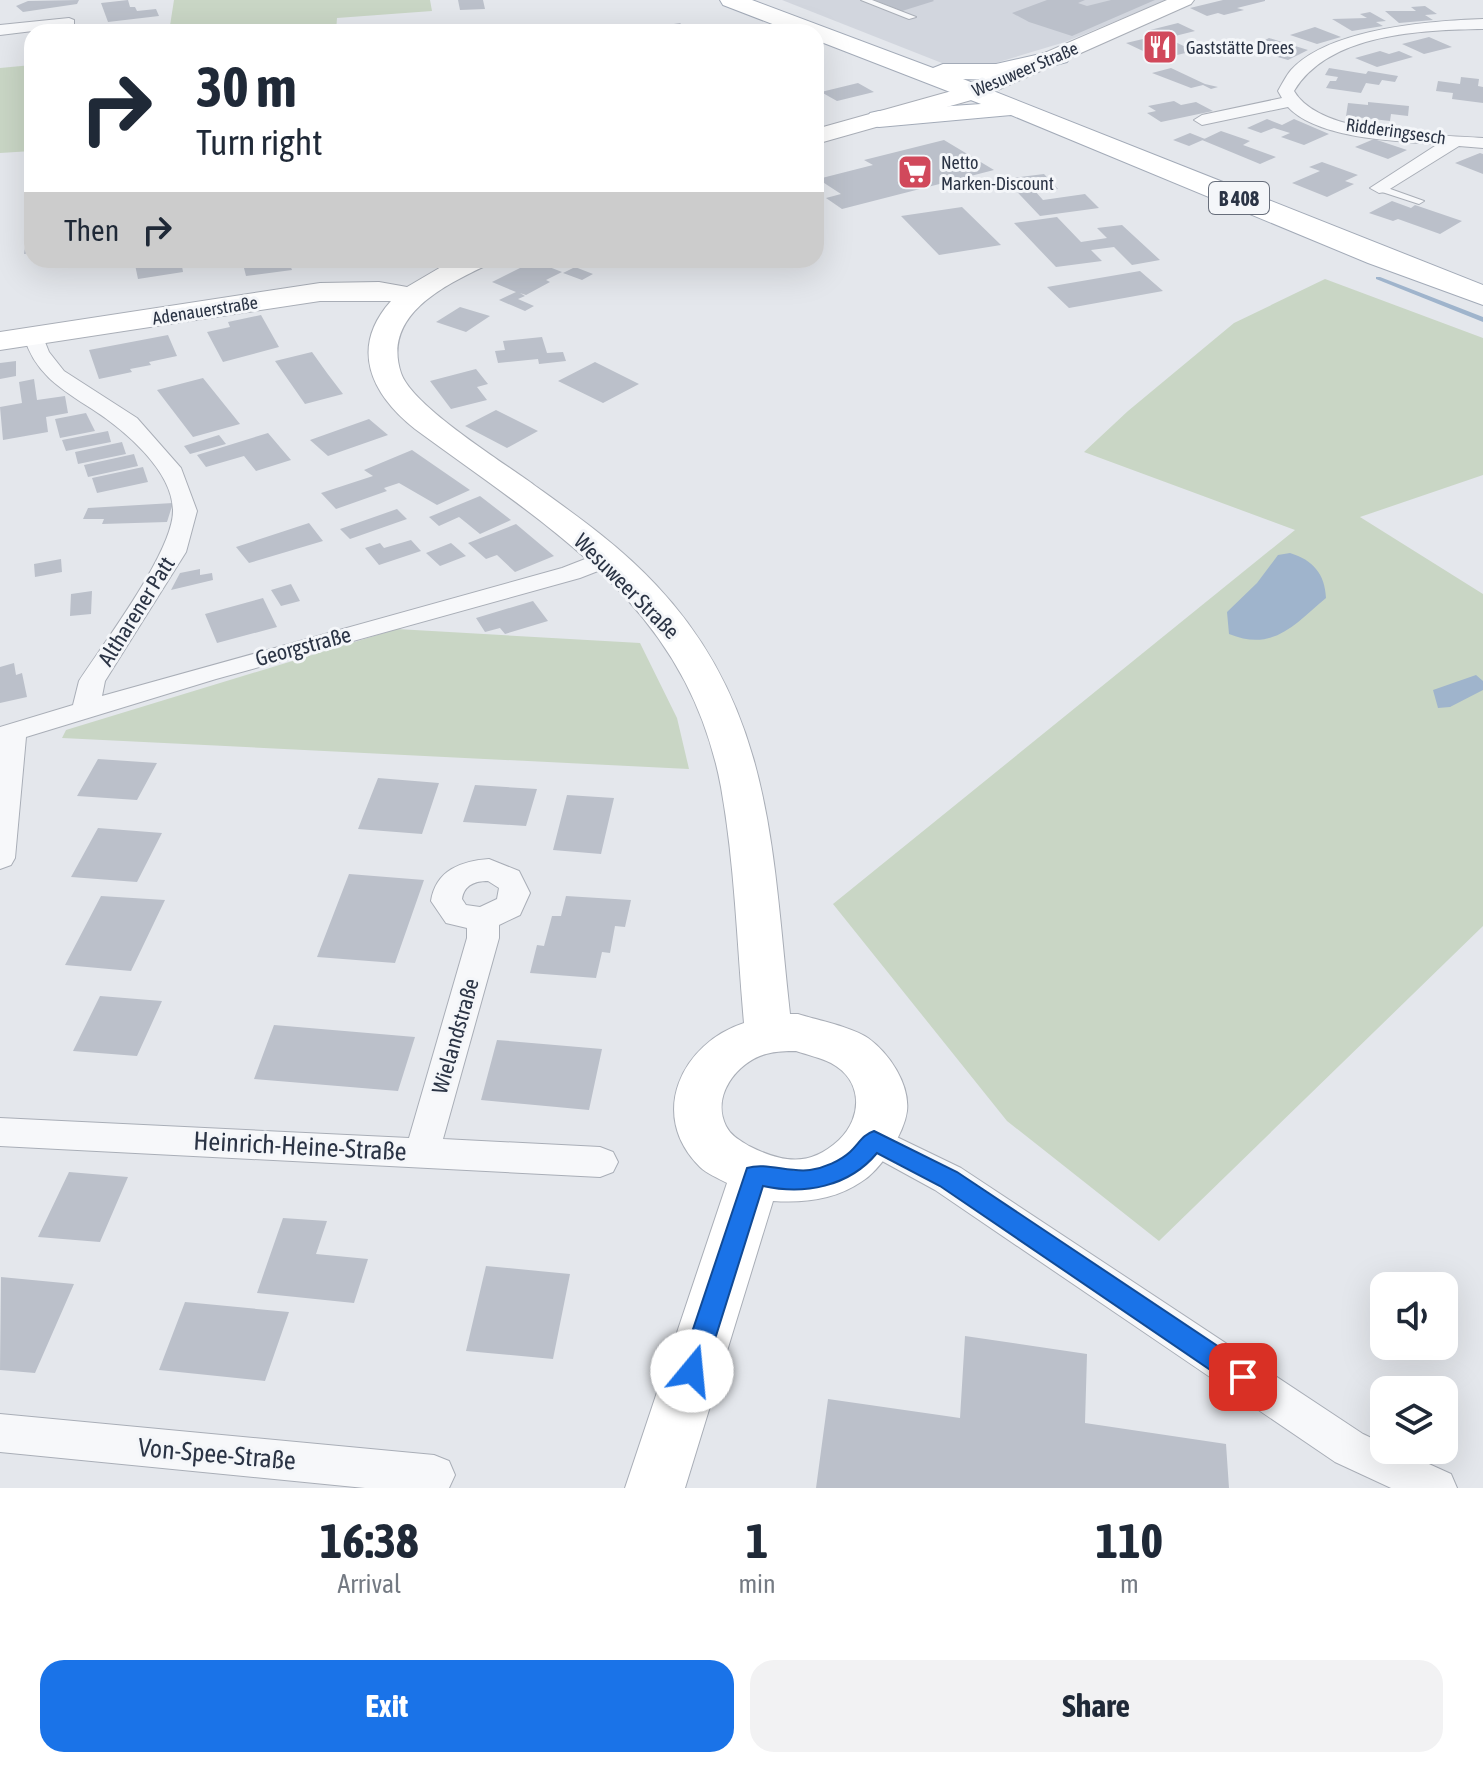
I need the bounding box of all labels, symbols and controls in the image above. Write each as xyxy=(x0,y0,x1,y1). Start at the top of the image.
restaurant icon: Gaststätte Drees xyxy=(1141,28,1179,66)
street label: Wesuweer Straße xyxy=(969,37,1081,101)
place label: Gaststätte Drees xyxy=(1186,37,1294,58)
text: 30 m xyxy=(196,55,297,119)
icon: right xyxy=(64,56,168,160)
street label: Ridderingsesch xyxy=(1345,114,1447,148)
text: Turn right xyxy=(196,121,323,163)
place label: Netto Marken-Discount xyxy=(941,152,1054,194)
supermarket icon: Netto Marken-Discount xyxy=(896,153,934,191)
road number: B 408 xyxy=(1209,182,1269,214)
icon: right xyxy=(135,208,179,252)
text: Then xyxy=(64,213,119,247)
street label: Adenauerstraße xyxy=(151,291,259,329)
street label: Wesuweer Straße xyxy=(569,528,685,644)
street label: Altharener Patt xyxy=(92,552,180,670)
street label: Georgstraße xyxy=(252,621,354,671)
street label: Wielandstraße xyxy=(426,975,484,1097)
street label: Heinrich-Heine-Straße xyxy=(193,1125,407,1167)
map controls xyxy=(1370,1272,1458,1464)
button: sound xyxy=(1370,1272,1458,1360)
position arrow xyxy=(650,1329,734,1413)
pin xyxy=(1209,1343,1277,1411)
icon: arrive xyxy=(1221,1355,1265,1399)
button: layers xyxy=(1370,1376,1458,1464)
street label: Von-Spee-Straße xyxy=(137,1432,297,1476)
text: 16:38 xyxy=(320,1513,419,1568)
text: 1 xyxy=(746,1513,768,1568)
text: 110 xyxy=(1096,1513,1163,1568)
text: Arrival xyxy=(337,1569,401,1599)
text: min xyxy=(738,1569,776,1599)
text: m xyxy=(1120,1569,1139,1599)
button: Exit xyxy=(40,1660,734,1752)
button: Share xyxy=(750,1660,1443,1752)

